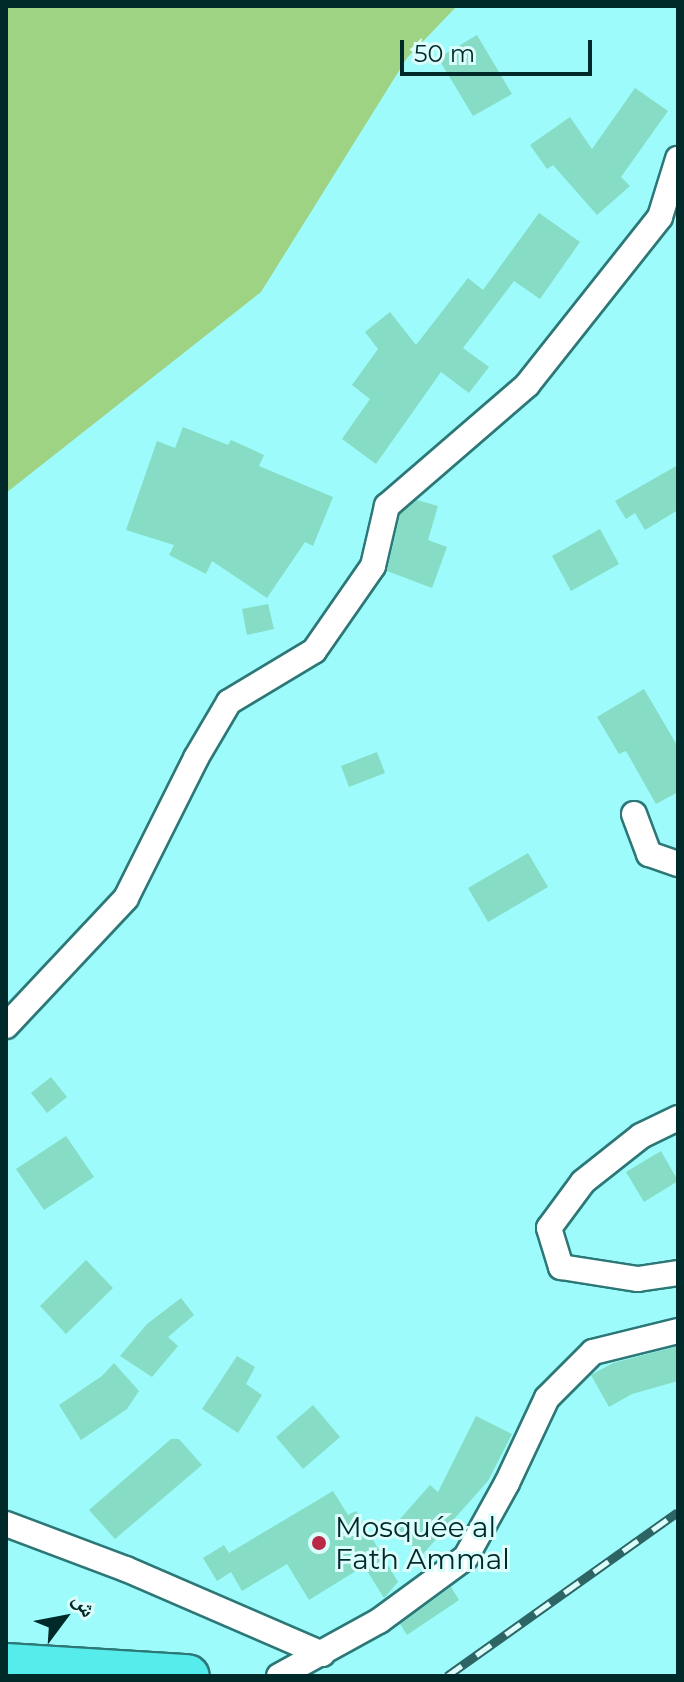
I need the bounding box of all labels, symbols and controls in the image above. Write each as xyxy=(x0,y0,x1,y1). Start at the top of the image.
scale bar xyxy=(404,24,596,74)
text: 50 m xyxy=(414,39,475,68)
place label: Mosquée al Fath Ammal xyxy=(335,1510,510,1576)
marker: Mosquée al Fath Ammal xyxy=(310,1534,328,1552)
north arrow xyxy=(24,1578,104,1658)
text: ش xyxy=(67,1588,102,1622)

